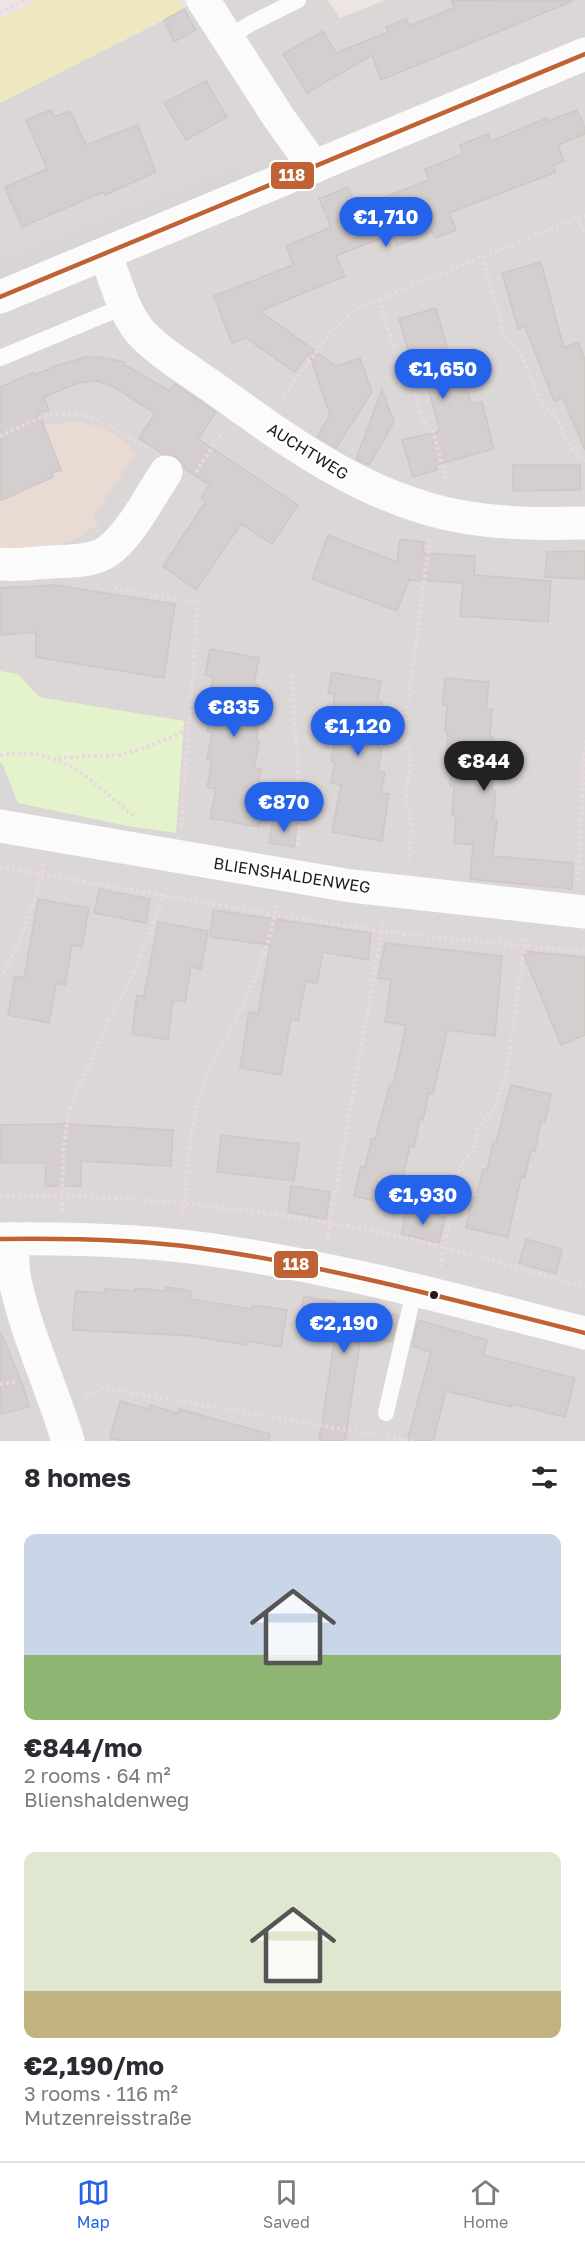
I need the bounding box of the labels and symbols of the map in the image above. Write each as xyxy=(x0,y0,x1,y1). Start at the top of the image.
line badge: 118 xyxy=(270,161,315,190)
text: 118 xyxy=(279,165,305,185)
pin: €1,710 xyxy=(337,197,435,248)
pin: €1,650 xyxy=(394,349,492,400)
street label: AUCHTWEG xyxy=(264,418,352,484)
pin: €835 xyxy=(198,687,270,738)
pin: €1,120 xyxy=(309,706,407,757)
pin: €844 xyxy=(448,741,520,792)
pin: €870 xyxy=(248,782,320,833)
street label: BLIENSHALDENWEG xyxy=(212,853,372,897)
pin: €1,930 xyxy=(374,1175,472,1226)
line badge: 118 xyxy=(273,1250,319,1279)
text: 118 xyxy=(283,1254,309,1274)
unlabelled marker xyxy=(428,1289,440,1301)
pin: €2,190 xyxy=(295,1303,393,1354)

